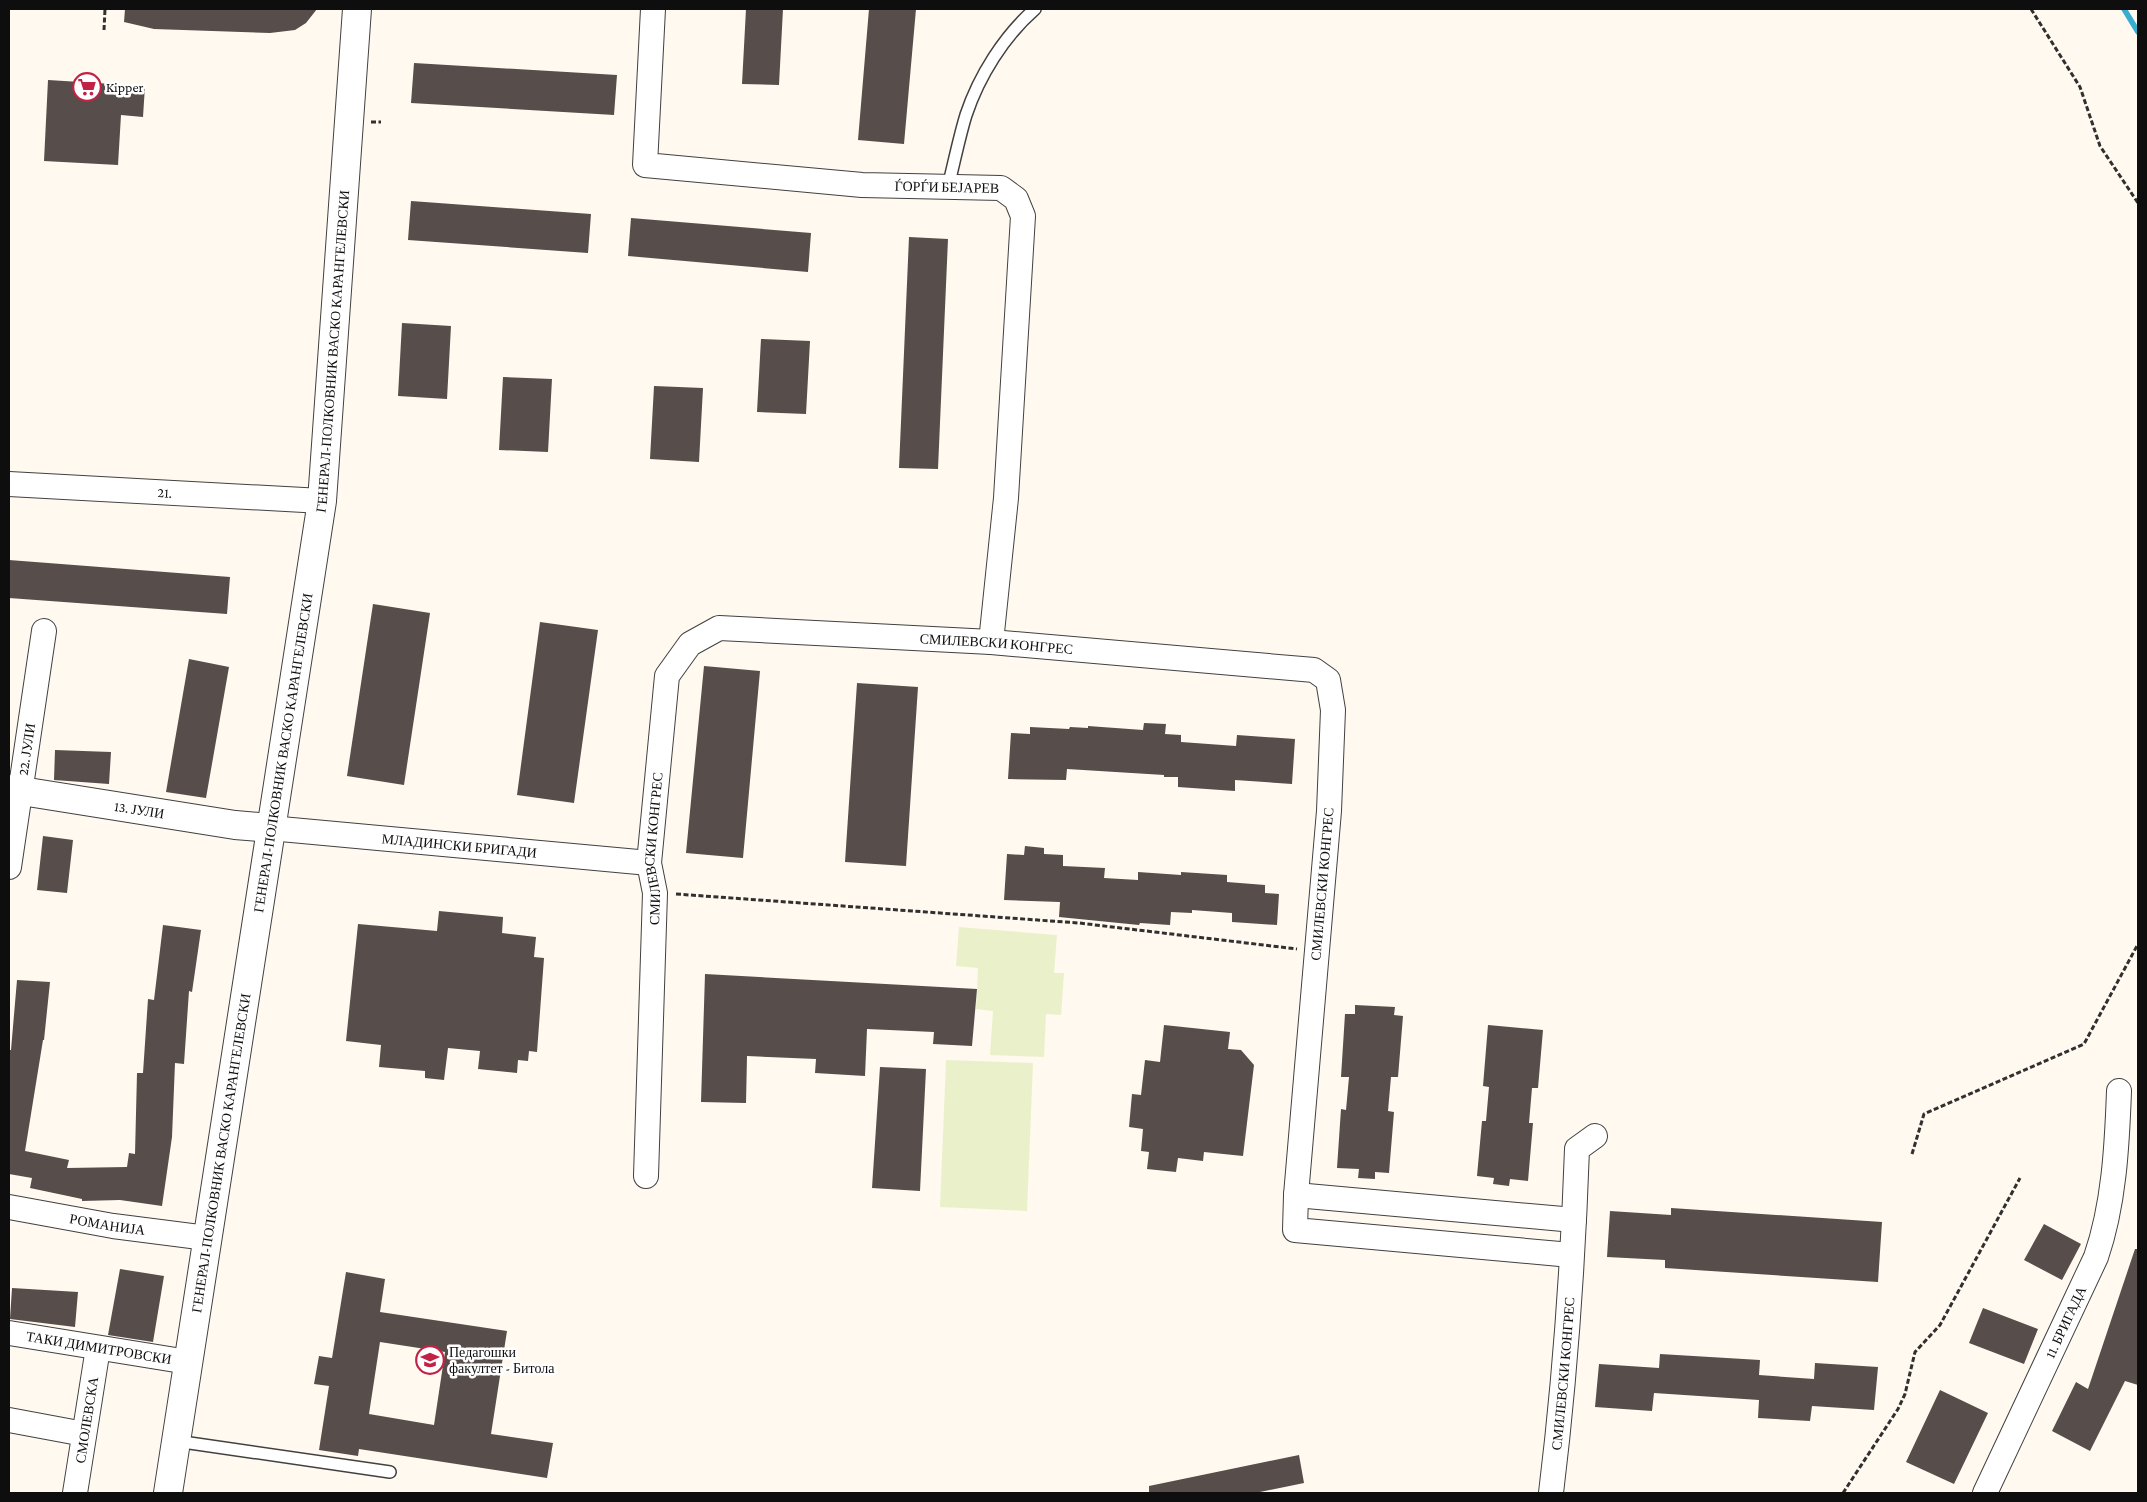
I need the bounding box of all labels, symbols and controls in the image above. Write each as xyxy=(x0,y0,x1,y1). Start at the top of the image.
supermarket icon: Kipper xyxy=(72,72,102,102)
place label: Kipper xyxy=(106,79,144,95)
street label: ЃОРЃИ БЕЈАРЕВ xyxy=(894,178,999,196)
street label: ГЕНЕРАЛ-ПОЛКОВНИК ВАСКО КАРАНГЕЛЕВСКИ xyxy=(312,189,352,514)
street label: 21. xyxy=(157,484,172,501)
street label: ГЕНЕРАЛ-ПОЛКОВНИК ВАСКО КАРАНГЕЛЕВСКИ xyxy=(250,592,316,914)
street label: СМИЛЕВСКИ КОНГРЕС xyxy=(919,630,1074,657)
street label: 22. ЈУЛИ xyxy=(15,722,38,776)
street label: СМИЛЕВСКИ КОНГРЕС xyxy=(641,771,666,925)
street label: 13. ЈУЛИ xyxy=(113,798,166,822)
street label: СМИЛЕВСКИ КОНГРЕС xyxy=(1307,807,1337,961)
street label: МЛАДИНСКИ БРИГАДИ xyxy=(381,830,537,861)
street label: ГЕНЕРАЛ-ПОЛКОВНИК ВАСКО КАРАНГЕЛЕВСКИ xyxy=(188,992,253,1314)
street label: РОМАНИЈА xyxy=(68,1210,147,1238)
street label: 11. БРИГАДА xyxy=(2042,1283,2090,1360)
street label: СМИЛЕВСКИ КОНГРЕС xyxy=(1548,1296,1577,1451)
street label: ТАКИ ДИМИТРОВСКИ xyxy=(25,1328,173,1367)
place label: Педагошки факултет - Битола xyxy=(449,1344,555,1376)
school or university icon: Педагошки факултет - Битола xyxy=(415,1345,445,1375)
street label: СМОЛЕВСКА xyxy=(72,1375,101,1464)

